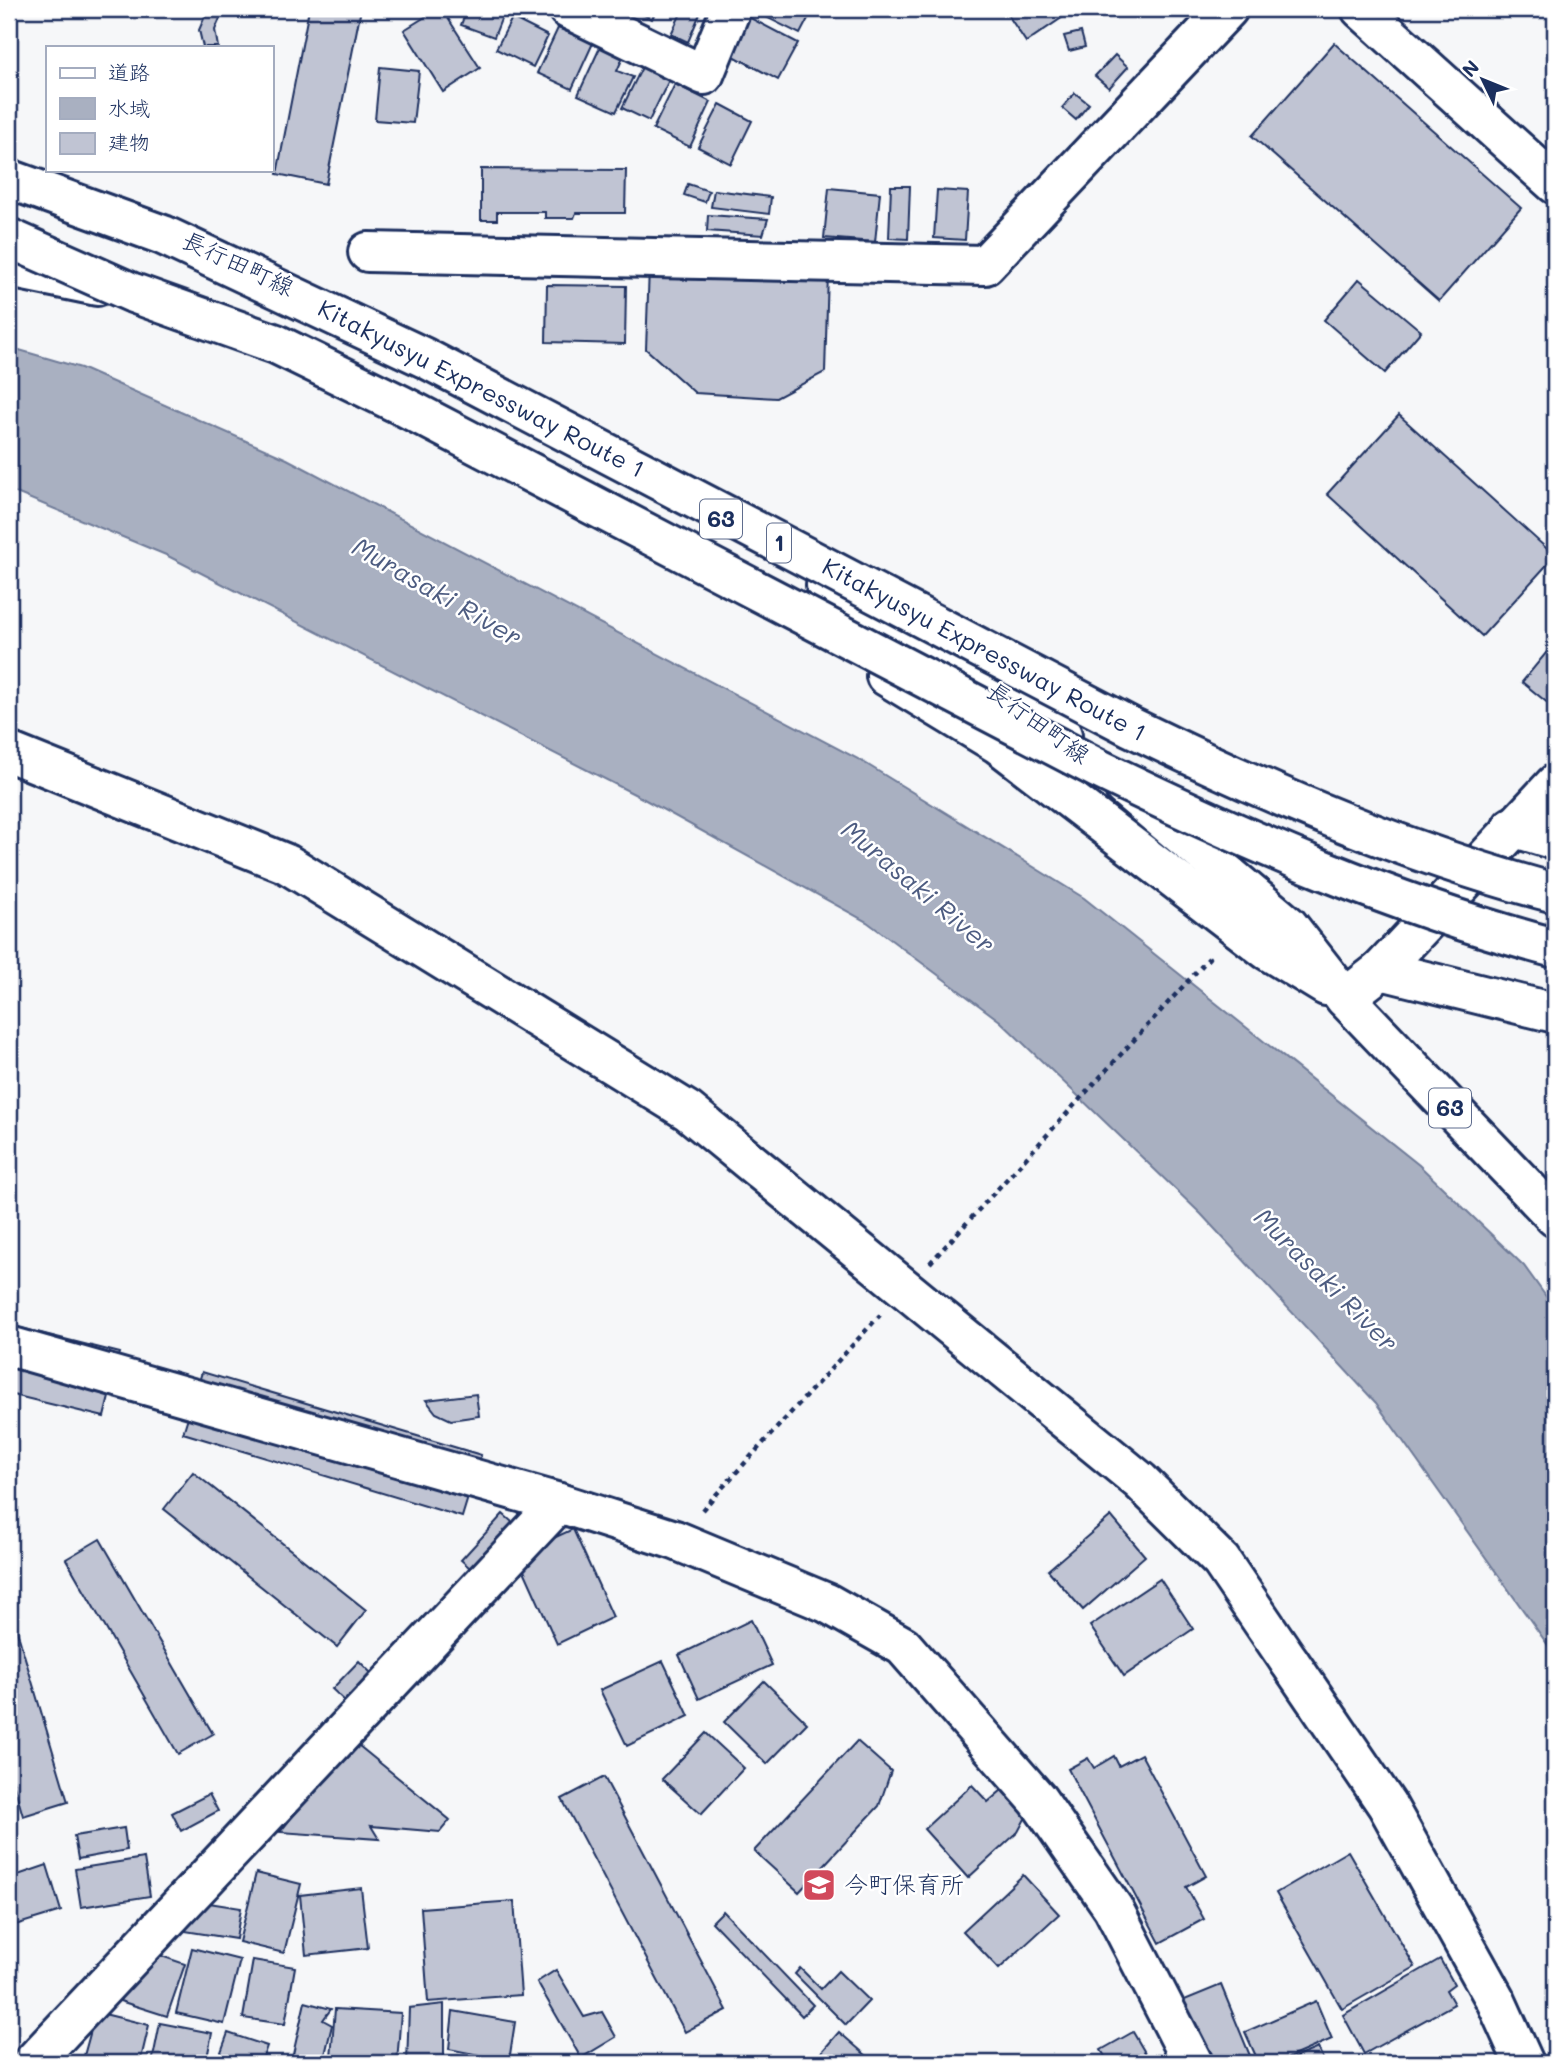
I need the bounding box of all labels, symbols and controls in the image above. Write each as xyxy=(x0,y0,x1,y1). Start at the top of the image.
legend xyxy=(46,46,273,172)
north arrow xyxy=(1448,46,1518,116)
text: N xyxy=(1456,54,1484,82)
text: 道路 xyxy=(108,58,150,85)
text: 水域 xyxy=(108,94,150,121)
text: 建物 xyxy=(108,128,150,155)
street label: 長行田町線 xyxy=(178,223,300,302)
street label: Kitakyusyu Expressway Route 1 xyxy=(313,292,650,484)
road number: 63 xyxy=(700,499,742,538)
road number: 1 xyxy=(767,524,791,562)
water label: Murasaki River xyxy=(346,529,529,654)
street label: Kitakyusyu Expressway Route 1 xyxy=(818,550,1152,747)
street label: 長行田町線 xyxy=(981,674,1097,770)
water label: Murasaki River xyxy=(835,812,1003,961)
road number: 63 xyxy=(1429,1088,1471,1128)
water label: Murasaki River xyxy=(1247,1200,1406,1359)
school or university icon: 今町保育所 xyxy=(800,1866,838,1904)
place label: 今町保育所 xyxy=(844,1868,964,1899)

